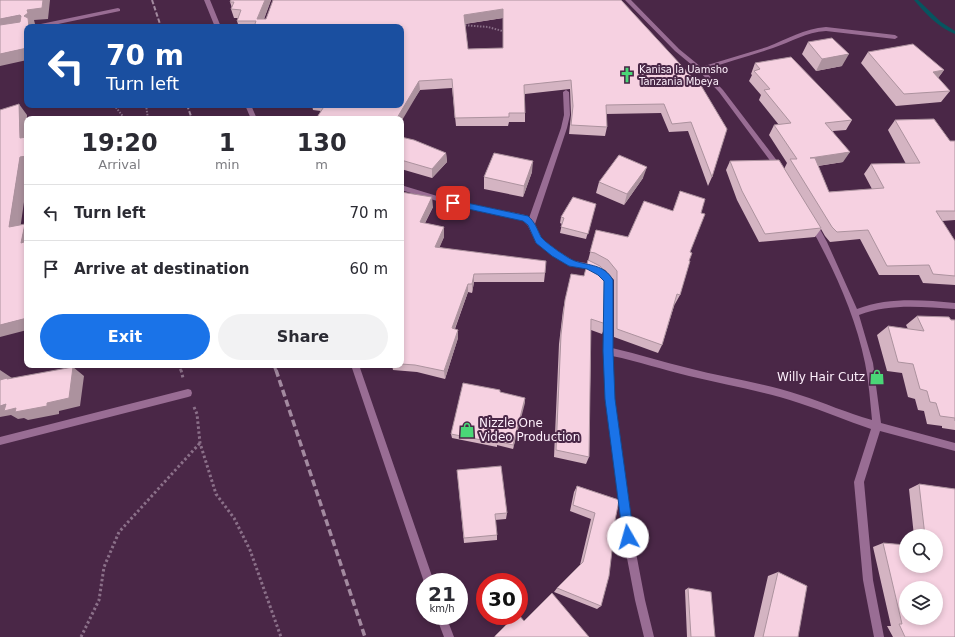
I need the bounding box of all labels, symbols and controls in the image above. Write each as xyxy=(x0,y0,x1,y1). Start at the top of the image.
text: 70 m xyxy=(106,39,184,72)
icon: left xyxy=(40,40,92,92)
place label: Kanisa la Uamsho Tanzania Mbeya xyxy=(638,64,728,87)
church icon: Kanisa la Uamsho Tanzania Mbeya xyxy=(618,66,636,84)
text: Turn left xyxy=(106,73,179,94)
text: 19:20 xyxy=(81,129,158,157)
text: 1 xyxy=(219,129,235,157)
text: 130 xyxy=(297,129,347,157)
text: Arrival xyxy=(98,157,141,172)
text: min xyxy=(215,157,239,172)
text: m xyxy=(315,157,328,172)
pin xyxy=(436,186,470,220)
icon: arrive xyxy=(442,192,464,214)
icon: left xyxy=(40,202,62,224)
text: Turn left xyxy=(74,204,146,222)
text: 70 m xyxy=(350,204,388,222)
icon: arrive xyxy=(40,258,62,280)
text: Arrive at destination xyxy=(74,260,249,278)
text: 60 m xyxy=(350,260,388,278)
button: Exit xyxy=(40,314,210,360)
button: Share xyxy=(218,314,388,360)
shop icon: Willy Hair Cutz xyxy=(868,368,886,386)
place label: Willy Hair Cutz xyxy=(777,370,865,384)
place label: Nizzle One Video Production xyxy=(479,416,580,444)
shop icon: Nizzle One Video Production xyxy=(458,421,476,439)
position arrow xyxy=(607,516,649,558)
map controls xyxy=(899,529,943,625)
button: search xyxy=(899,529,943,573)
speed limit sign: 30 xyxy=(476,573,528,625)
button: layers xyxy=(899,581,943,625)
text: 21 xyxy=(428,582,456,606)
text: km/h xyxy=(429,603,455,614)

